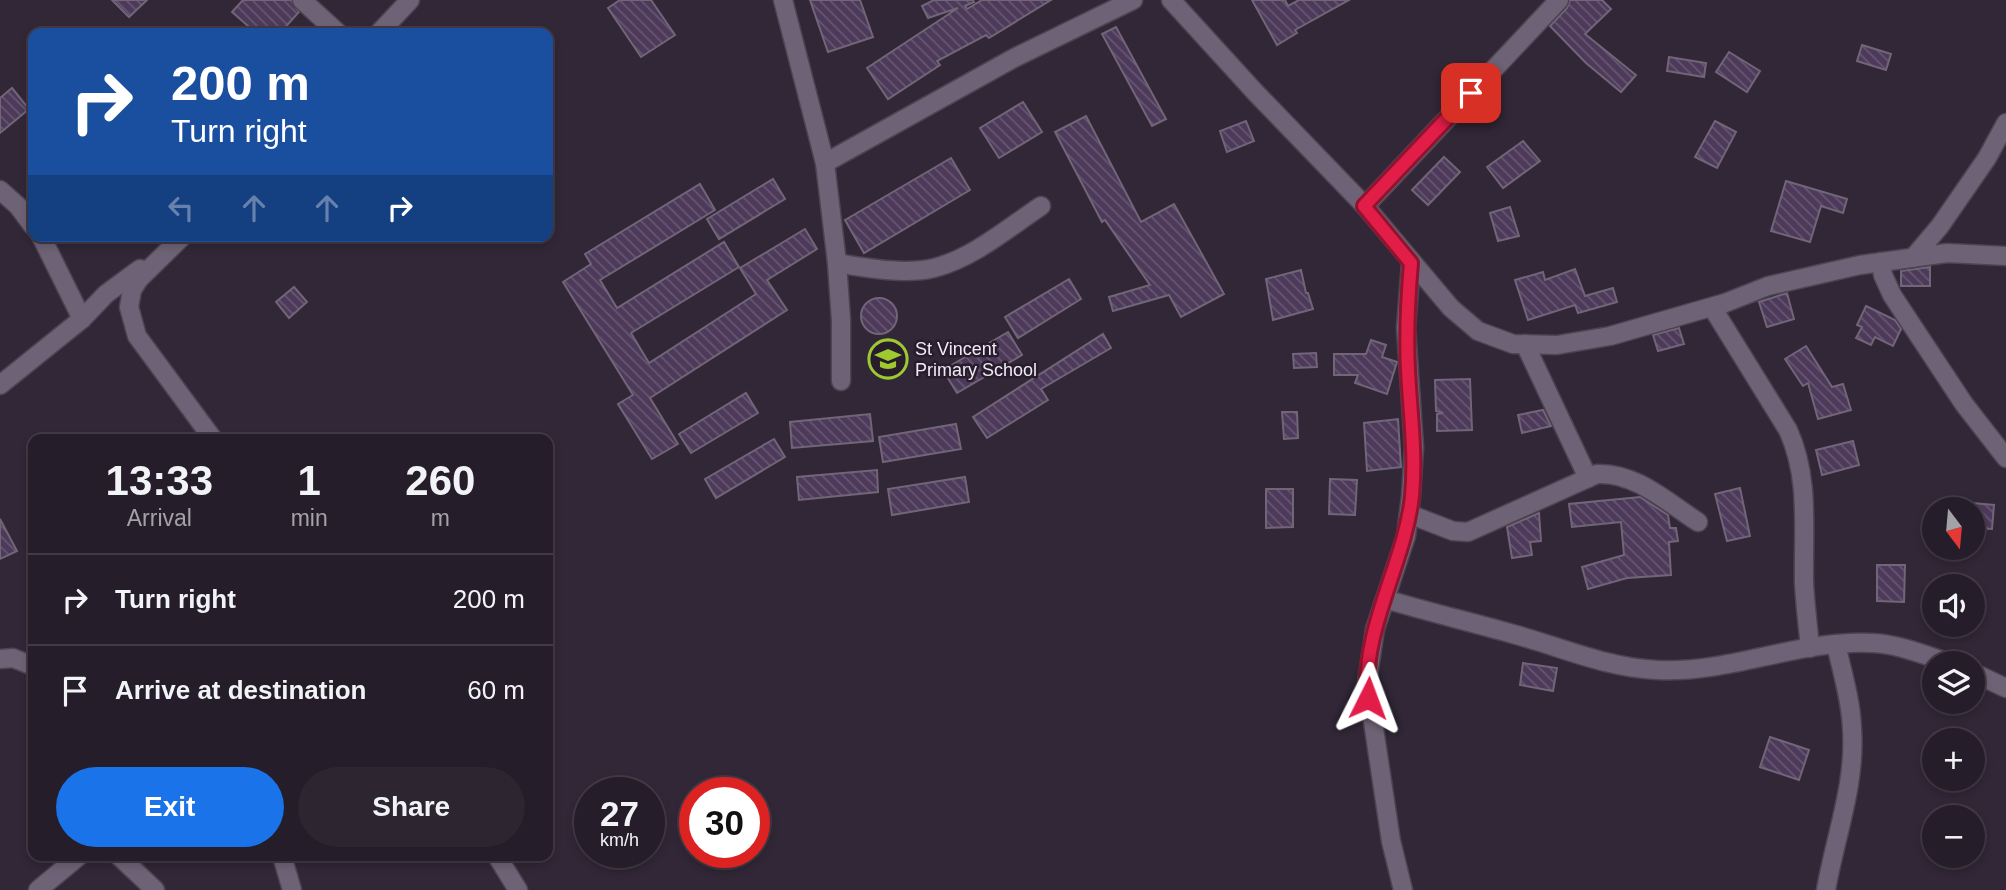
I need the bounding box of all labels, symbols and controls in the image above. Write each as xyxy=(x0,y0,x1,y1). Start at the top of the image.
icon: right xyxy=(56,56,147,147)
text: 200 m xyxy=(171,56,310,110)
pin xyxy=(1441,63,1501,123)
icon: arrive xyxy=(1452,74,1490,112)
text: Turn right xyxy=(171,113,307,149)
icon: left xyxy=(162,189,200,227)
icon: ahead xyxy=(235,189,273,227)
icon: ahead xyxy=(308,189,346,227)
icon: right xyxy=(381,189,419,227)
school or university icon: St Vincent Primary School xyxy=(867,338,909,380)
place label: St Vincent Primary School xyxy=(915,339,1037,380)
text: 13:33 xyxy=(106,457,213,504)
text: 1 xyxy=(297,457,321,504)
text: 260 xyxy=(405,457,475,504)
north arrow xyxy=(1922,497,1984,560)
map controls xyxy=(1922,497,1985,868)
text: Arrival xyxy=(127,505,192,531)
text: min xyxy=(291,505,328,531)
text: m xyxy=(431,505,450,531)
button: sound xyxy=(1922,574,1985,637)
icon: right xyxy=(56,581,94,619)
text: Turn right xyxy=(115,584,236,614)
text: 200 m xyxy=(453,584,525,614)
button: layers xyxy=(1922,651,1985,714)
position arrow xyxy=(1331,661,1405,735)
icon: arrive xyxy=(56,672,94,710)
text: Arrive at destination xyxy=(115,675,366,705)
text: 60 m xyxy=(467,675,525,705)
button: + xyxy=(1922,728,1985,791)
button: Exit xyxy=(56,767,284,847)
button: Share xyxy=(298,767,525,847)
speed limit sign: 30 xyxy=(679,777,770,868)
text: 27 xyxy=(600,794,639,833)
button: − xyxy=(1922,805,1985,868)
text: km/h xyxy=(600,830,639,850)

